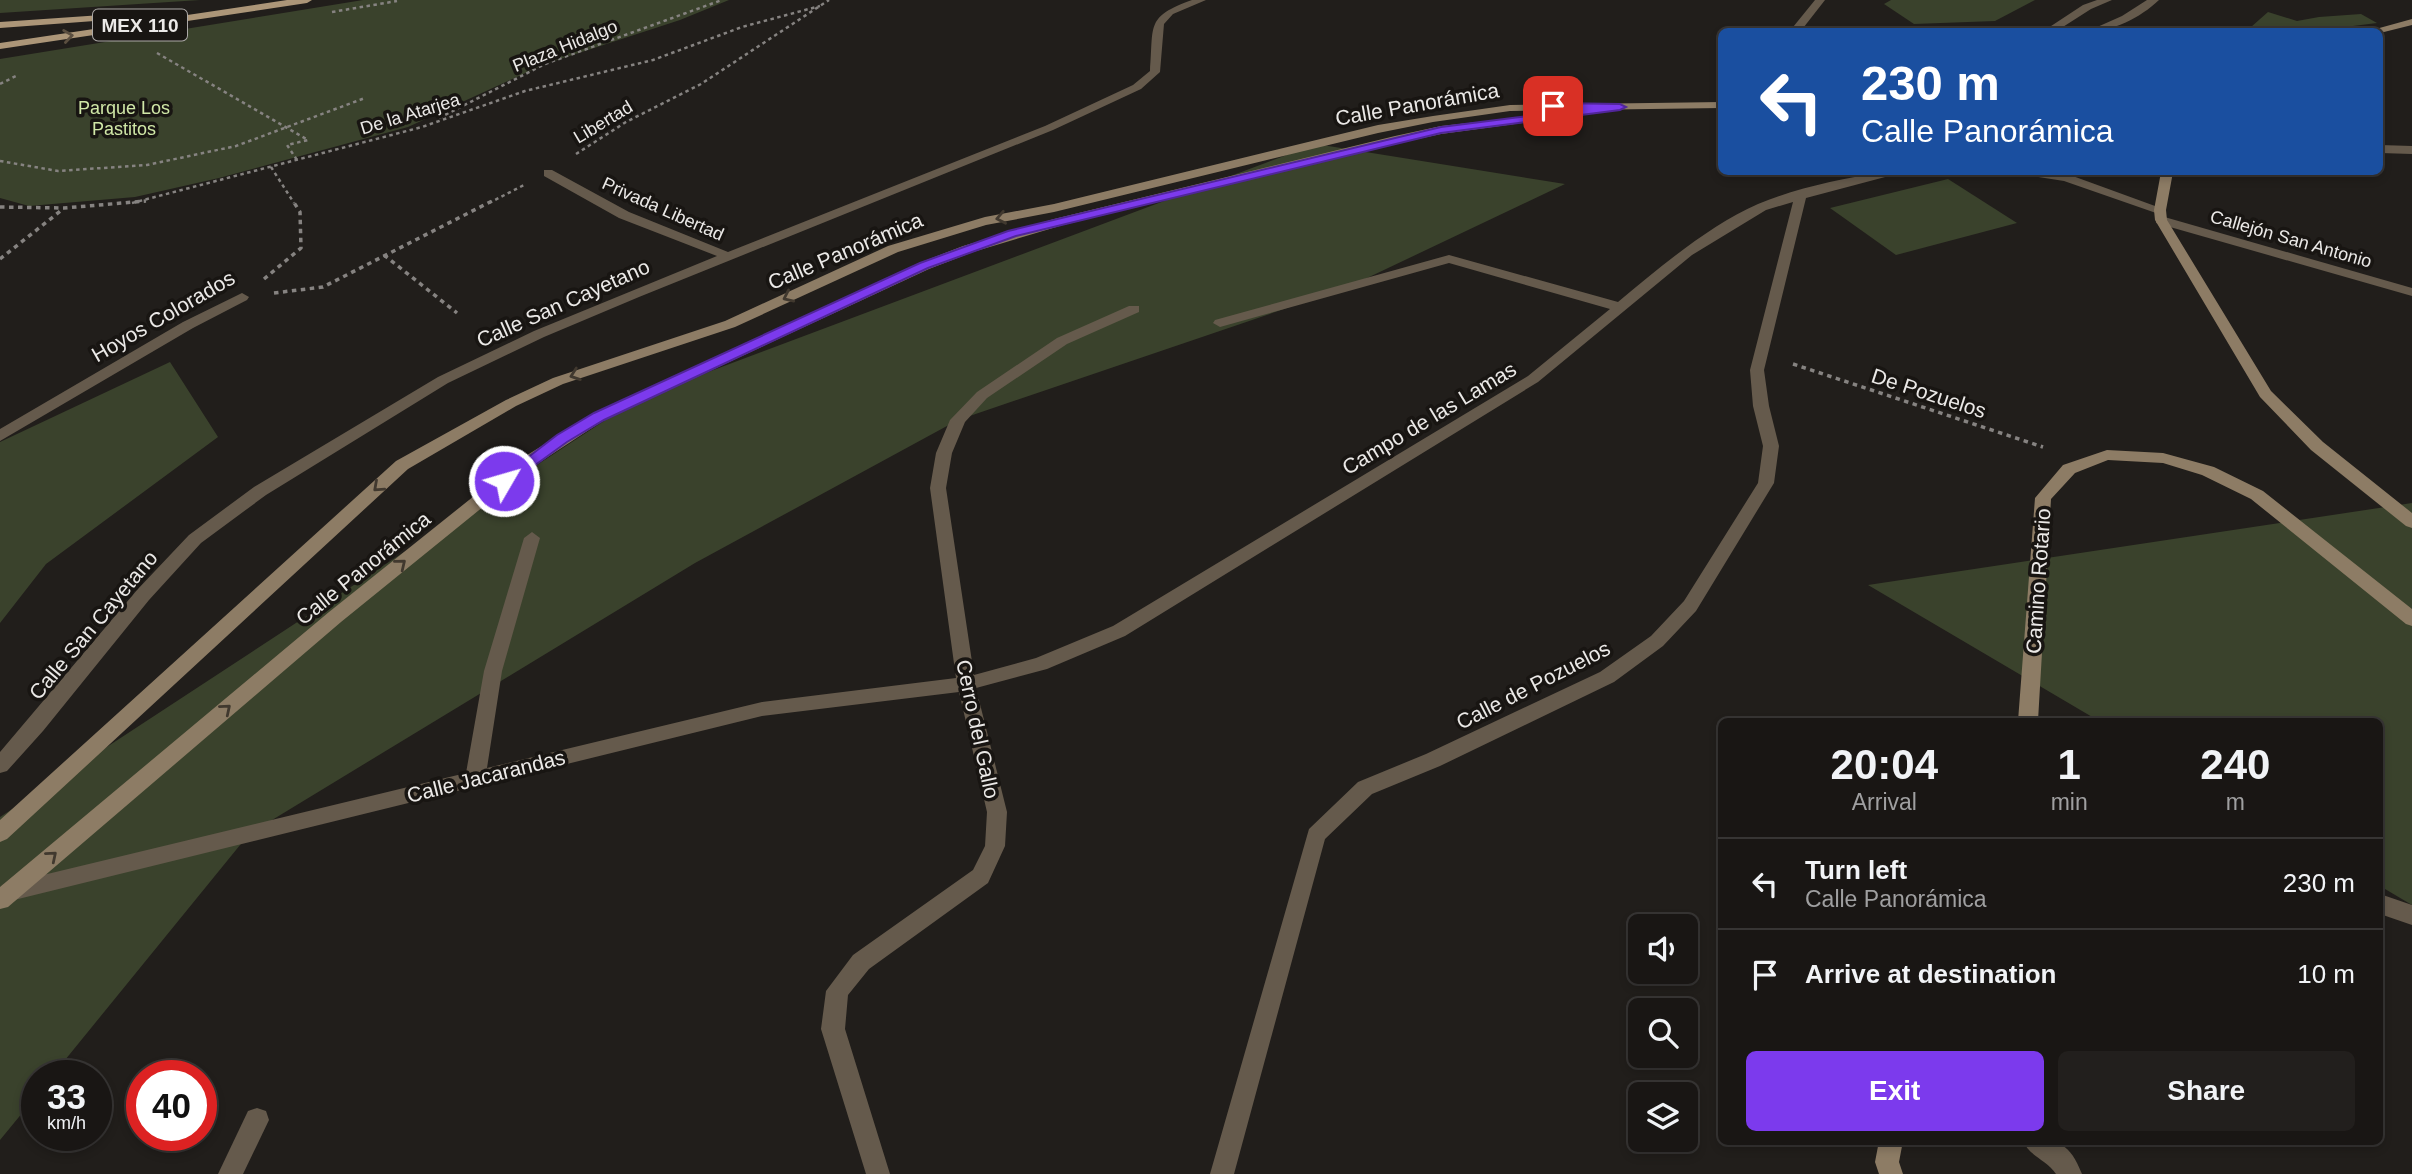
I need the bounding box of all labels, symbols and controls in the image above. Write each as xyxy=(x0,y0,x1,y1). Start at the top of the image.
road number: MEX 110 xyxy=(93,10,187,41)
street label: Plaza Hidalgo xyxy=(510,16,620,76)
one-way arrow xyxy=(62,28,73,43)
icon: left xyxy=(1746,56,1837,147)
text: 230 m xyxy=(1861,56,2000,110)
pin xyxy=(1523,76,1583,136)
street label: Calle Panorámica xyxy=(1333,78,1501,130)
icon: arrive xyxy=(1534,87,1572,125)
street label: De la Atarjea xyxy=(358,89,463,139)
street label: Libertad xyxy=(570,97,636,147)
park label: Parque Los Pastitos xyxy=(78,98,170,139)
text: Calle Panorámica xyxy=(1861,113,2114,149)
street label: Privada Libertad xyxy=(599,173,727,245)
street label: Callejón San Antonio xyxy=(2208,206,2374,272)
street label: Calle Panorámica xyxy=(764,208,926,294)
one-way arrow xyxy=(995,210,1007,225)
street label: Calle San Cayetano xyxy=(473,255,653,351)
street label: Hoyos Colorados xyxy=(87,266,239,366)
one-way arrow xyxy=(783,289,795,303)
street label: Campo de las Lamas xyxy=(1338,357,1520,479)
street label: De Pozuelos xyxy=(1869,364,1989,422)
one-way arrow xyxy=(569,367,581,381)
position arrow xyxy=(467,444,541,518)
one-way arrow xyxy=(373,479,386,491)
street label: Calle Panorámica xyxy=(291,507,435,629)
street label: Camino Rotario xyxy=(2021,507,2055,655)
street label: Calle San Cayetano xyxy=(24,546,162,704)
one-way arrow xyxy=(393,560,406,572)
street label: Calle de Pozuelos xyxy=(1452,636,1614,734)
street label: Cerro del Gallo xyxy=(952,658,1004,800)
one-way arrow xyxy=(218,705,231,717)
text: 20:04 xyxy=(1831,741,1938,788)
text: 1 xyxy=(2057,741,2081,788)
text: 240 xyxy=(2200,741,2270,788)
street label: Calle Jacarandas xyxy=(404,745,568,807)
text: Arrival xyxy=(1852,789,1917,815)
text: min xyxy=(2051,789,2088,815)
text: m xyxy=(2226,789,2245,815)
one-way arrow xyxy=(44,852,57,864)
text: Turn left xyxy=(1805,855,1907,885)
icon: left xyxy=(1746,865,1784,903)
text: 230 m xyxy=(2283,868,2355,898)
text: Calle Panorámica xyxy=(1805,886,1987,912)
map controls xyxy=(1628,914,1698,1152)
button: sound xyxy=(1628,914,1698,984)
icon: arrive xyxy=(1746,956,1784,994)
text: Arrive at destination xyxy=(1805,959,2056,989)
text: 10 m xyxy=(2297,959,2355,989)
button: search xyxy=(1628,998,1698,1068)
button: Exit xyxy=(1746,1051,2044,1131)
button: Share xyxy=(2058,1051,2355,1131)
speed limit sign: 40 xyxy=(126,1060,217,1151)
text: 33 xyxy=(47,1077,86,1116)
button: layers xyxy=(1628,1082,1698,1152)
text: km/h xyxy=(47,1113,86,1133)

